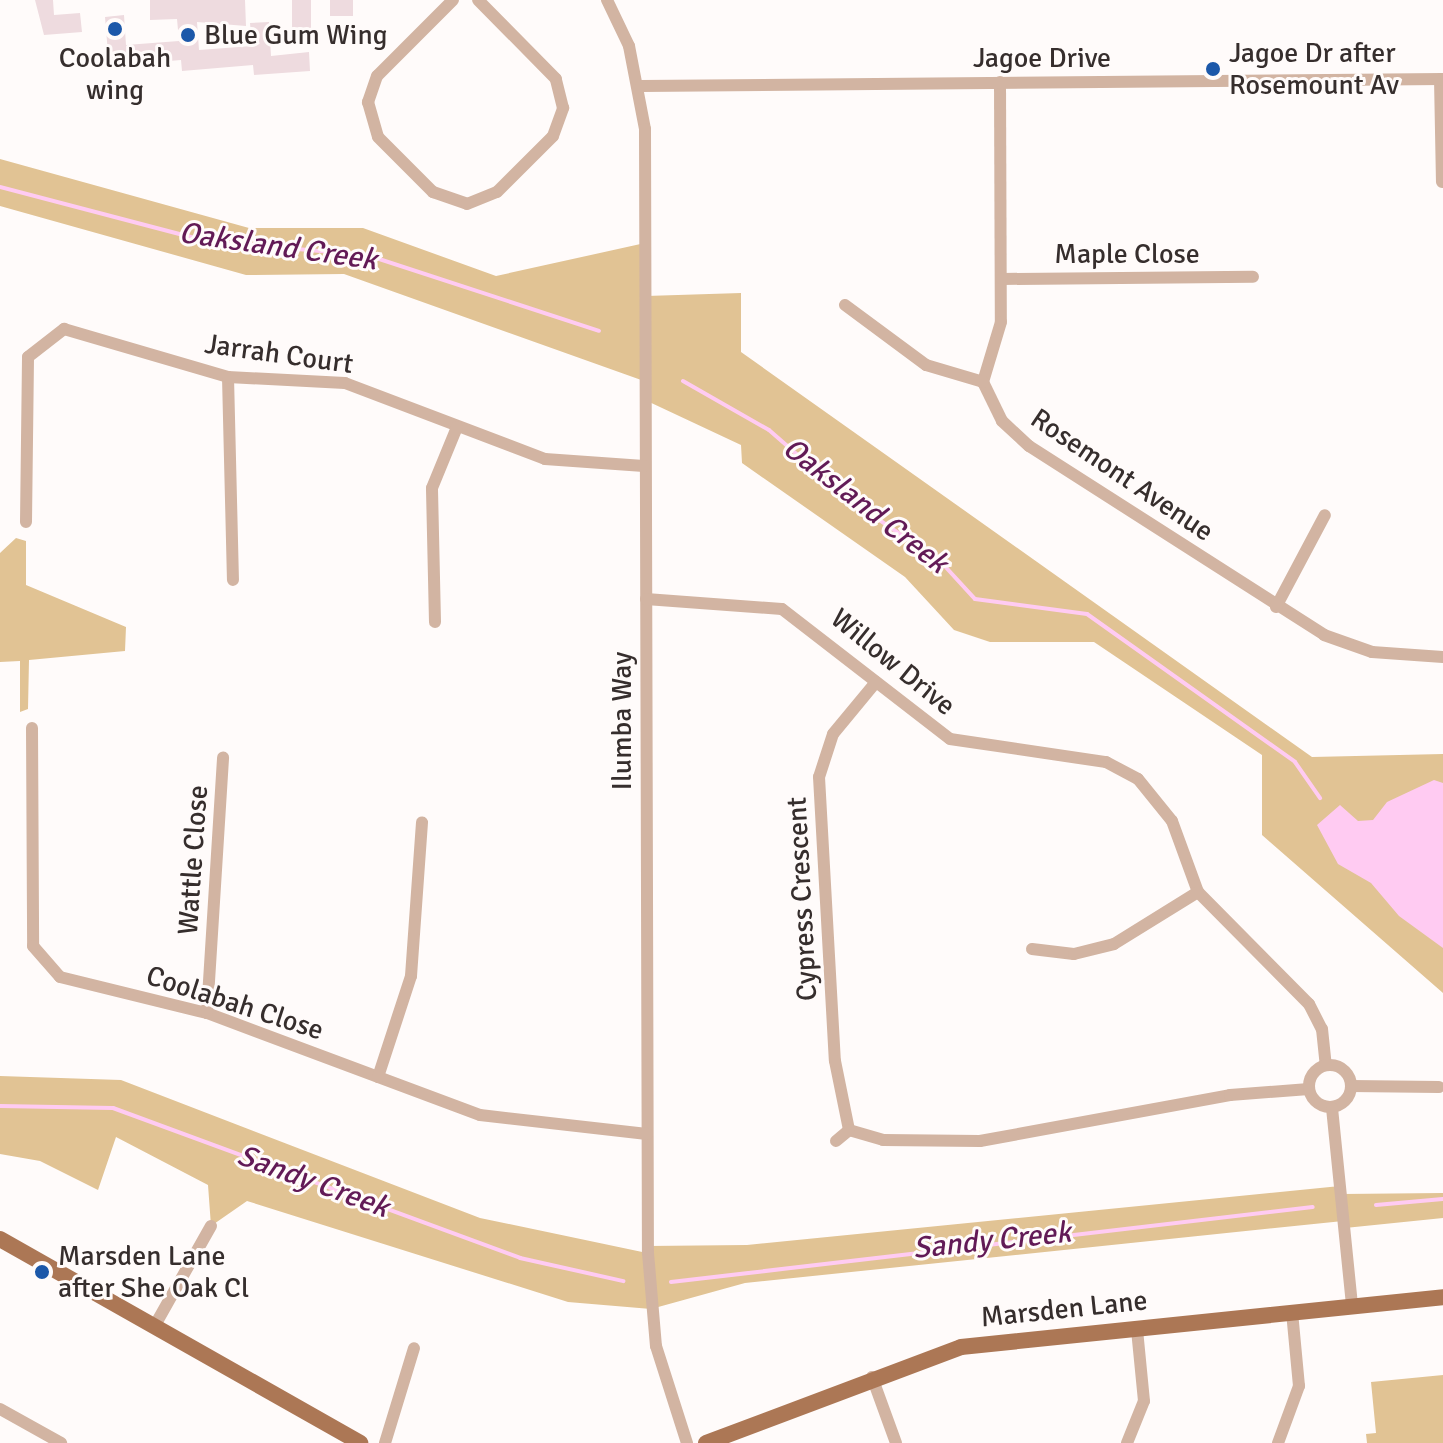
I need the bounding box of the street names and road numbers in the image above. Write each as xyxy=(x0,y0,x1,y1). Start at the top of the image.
street label: Jagoe Drive xyxy=(973,41,1111,75)
street label: Maple Close xyxy=(1054,237,1200,271)
street label: Jarrah Court xyxy=(203,327,355,381)
street label: Rosemont Avenue xyxy=(1024,402,1220,548)
street label: Willow Drive xyxy=(824,602,962,722)
street label: Ilumba Way xyxy=(605,652,639,790)
street label: Wattle Close xyxy=(171,784,215,936)
street label: Cypress Crescent xyxy=(780,796,824,1002)
street label: Coolabah Close xyxy=(142,959,328,1047)
street label: Marsden Lane xyxy=(979,1284,1149,1334)

